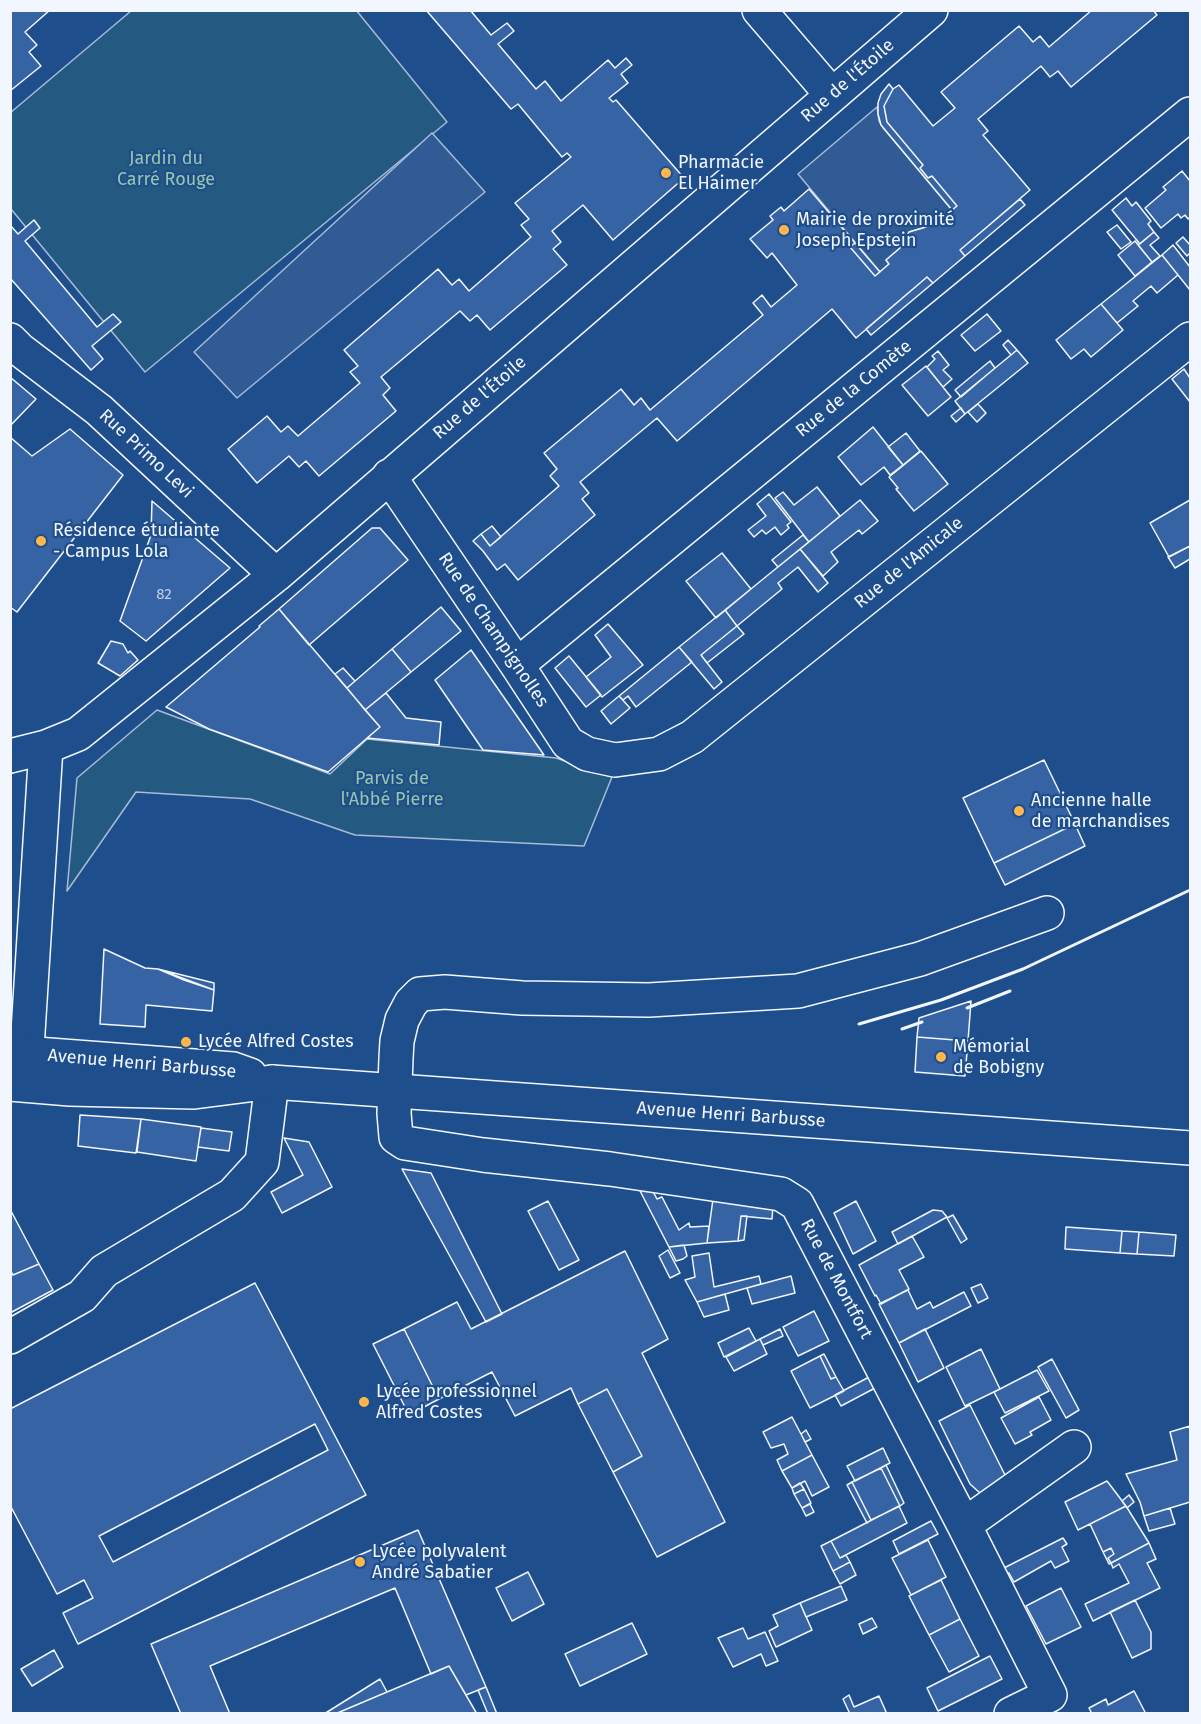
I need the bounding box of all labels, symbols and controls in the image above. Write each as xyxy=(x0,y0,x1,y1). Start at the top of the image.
street label: Rue de l'Étoile xyxy=(797,35,899,127)
park label: Jardin du Carré Rouge xyxy=(117,148,215,190)
place label: Pharmacie El Haimer xyxy=(678,152,764,195)
marker: Pharmacie El Haimer xyxy=(659,166,673,180)
place label: Mairie de proximité Joseph Epstein xyxy=(796,209,955,252)
marker: Mairie de proximité Joseph Epstein xyxy=(777,223,791,237)
street label: Rue de la Comète xyxy=(792,336,916,442)
street label: Rue de l'Étoile xyxy=(429,352,531,444)
street label: Rue Primo Levi xyxy=(94,405,198,503)
street label: Rue de l'Amicale xyxy=(850,513,968,613)
place label: Résidence étudiante - Campus Lola xyxy=(53,520,220,562)
marker: Résidence étudiante - Campus Lola xyxy=(34,534,48,548)
street label: Rue de Champignolles xyxy=(433,549,553,711)
house number: 82 xyxy=(156,586,172,604)
park label: Parvis de l'Abbé Pierre xyxy=(340,768,444,810)
place label: Ancienne halle de marchandises xyxy=(1031,790,1170,832)
marker: Ancienne halle de marchandises xyxy=(1012,804,1026,818)
place label: Lycée Alfred Costes xyxy=(198,1031,354,1053)
marker: Lycée Alfred Costes xyxy=(179,1035,193,1049)
place label: Mémorial de Bobigny xyxy=(953,1036,1044,1078)
street label: Avenue Henri Barbusse xyxy=(47,1045,237,1083)
marker: Mémorial de Bobigny xyxy=(934,1050,948,1064)
street label: Avenue Henri Barbusse xyxy=(636,1098,826,1132)
street label: Rue de Montfort xyxy=(795,1215,877,1343)
place label: Lycée professionnel Alfred Costes xyxy=(376,1381,537,1424)
marker: Lycée professionnel Alfred Costes xyxy=(357,1395,371,1409)
place label: Lycée polyvalent André Sabatier xyxy=(372,1541,507,1584)
marker: Lycée polyvalent André Sabatier xyxy=(353,1555,367,1569)

